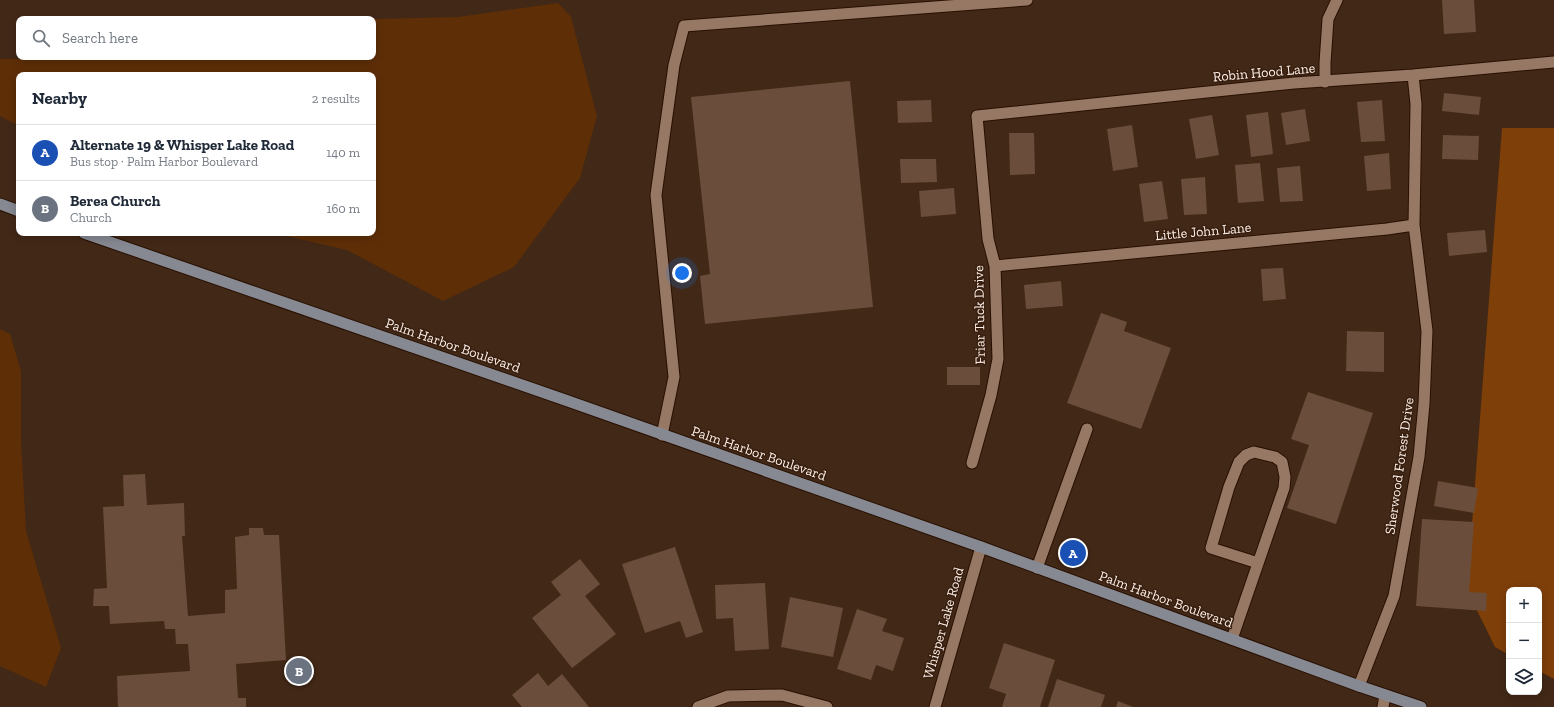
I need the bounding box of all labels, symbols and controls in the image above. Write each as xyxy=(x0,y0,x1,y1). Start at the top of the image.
search box xyxy=(16,16,376,60)
icon: search xyxy=(30,27,52,49)
text: Search here xyxy=(62,29,138,47)
street label: Robin Hood Lane xyxy=(1212,60,1316,85)
text: Nearby xyxy=(32,88,87,108)
text: 2 results xyxy=(312,91,360,106)
text: Alternate 19 & Whisper Lake Road xyxy=(70,136,294,154)
text: A xyxy=(41,145,49,160)
text: 140 m xyxy=(326,145,360,160)
text: Bus stop · Palm Harbor Boulevard xyxy=(70,154,258,169)
text: Berea Church xyxy=(70,192,160,210)
text: B xyxy=(41,201,49,216)
text: 160 m xyxy=(326,201,360,216)
text: Church xyxy=(70,210,112,225)
street label: Little John Lane xyxy=(1154,219,1252,244)
your location xyxy=(672,263,692,283)
street label: Friar Tuck Drive xyxy=(970,265,989,365)
street label: Palm Harbor Boulevard xyxy=(383,314,523,377)
street label: Sherwood Forest Drive xyxy=(1381,396,1418,536)
street label: Palm Harbor Boulevard xyxy=(689,422,829,485)
pin: A xyxy=(1060,538,1086,568)
street label: Whisper Lake Road xyxy=(919,565,968,681)
street label: Palm Harbor Boulevard xyxy=(1097,567,1235,632)
map controls xyxy=(1506,587,1542,695)
button: + xyxy=(1506,587,1542,623)
button: − xyxy=(1506,623,1542,659)
pin: B xyxy=(286,656,312,686)
button: layers xyxy=(1506,659,1542,695)

